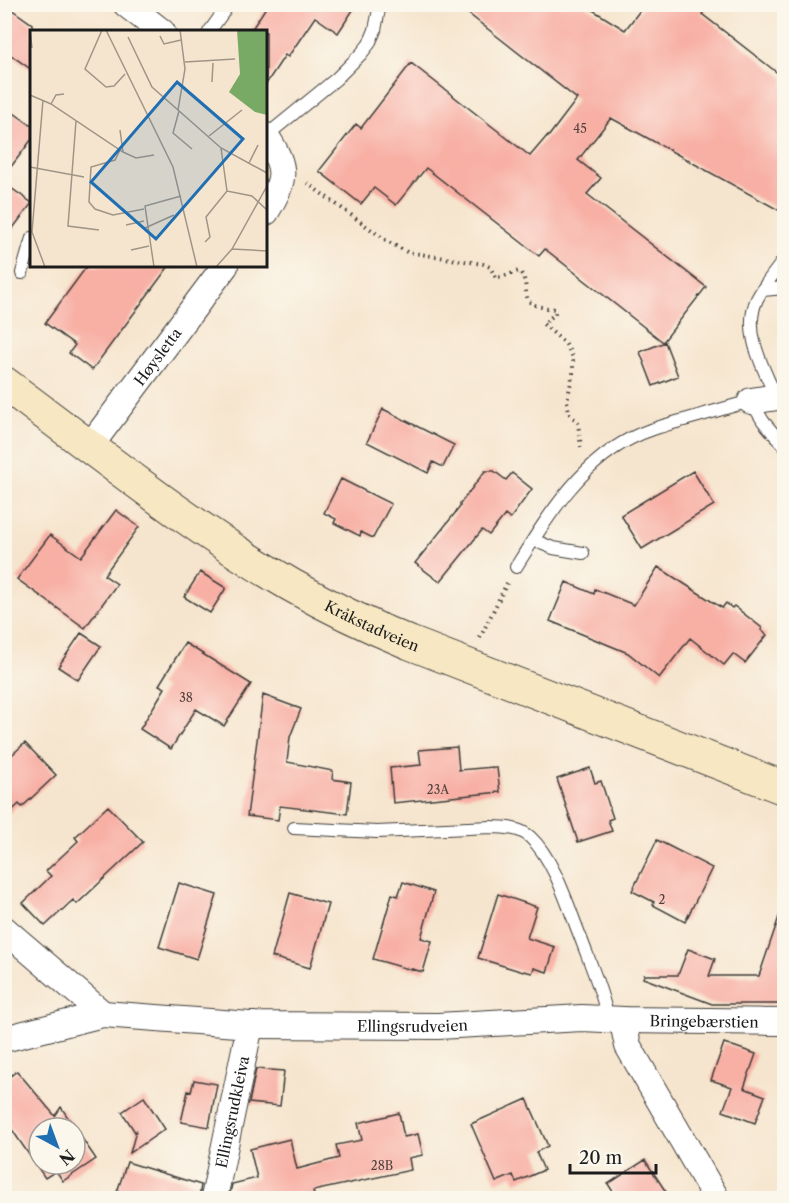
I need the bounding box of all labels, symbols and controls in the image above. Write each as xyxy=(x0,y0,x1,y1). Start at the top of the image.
inset map xyxy=(30,30,267,267)
house number: 45 xyxy=(573,121,587,136)
street label: Høysletta xyxy=(129,324,185,389)
street label: Kråkstadveien xyxy=(322,596,423,655)
house number: 38 xyxy=(179,690,193,705)
house number: 23A xyxy=(427,782,450,797)
house number: 2 xyxy=(659,892,666,907)
street label: Bringebærstien xyxy=(650,1011,759,1031)
street label: Ellingsrudveien xyxy=(357,1015,469,1036)
street label: Ellingsrudkleiva xyxy=(211,1054,253,1170)
north arrow xyxy=(27,1116,87,1176)
scale bar xyxy=(570,1137,656,1175)
text: N xyxy=(55,1145,79,1169)
text: 20 m xyxy=(579,1147,623,1169)
house number: 28B xyxy=(371,1158,393,1173)

